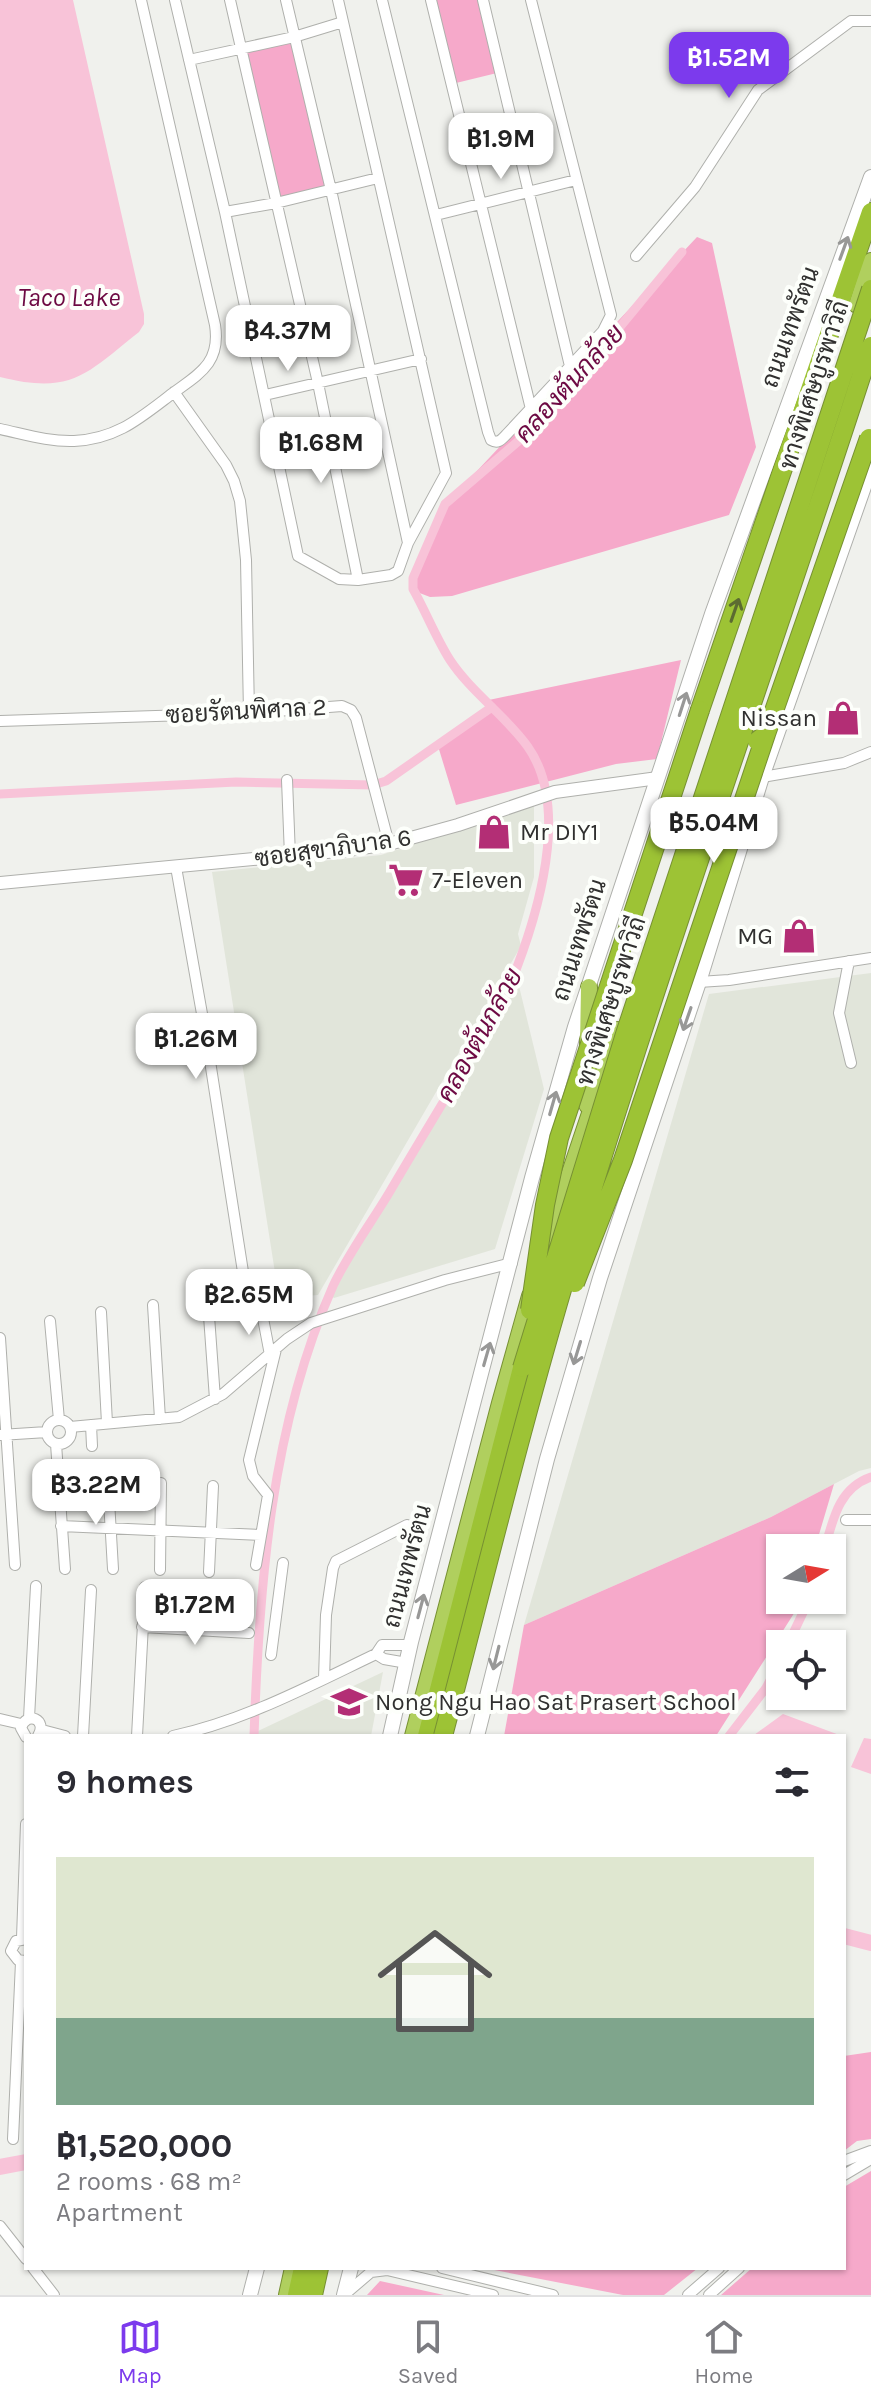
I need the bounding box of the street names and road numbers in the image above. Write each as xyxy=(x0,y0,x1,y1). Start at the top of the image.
street label: ถนนเทพรัตน xyxy=(755,263,825,391)
street label: ทางพิเศษบูรพาวิถี xyxy=(773,297,857,474)
street label: ซอยรัตนพิศาล 2 xyxy=(165,693,327,729)
street label: ซอยสุขาภิบาล 6 xyxy=(253,823,413,875)
street label: ถนนเทพรัตน xyxy=(546,876,612,1004)
street label: ทางพิเศษบูรพาวิถี xyxy=(570,913,654,1090)
street label: ถนนเทพรัตน xyxy=(377,1501,437,1631)

